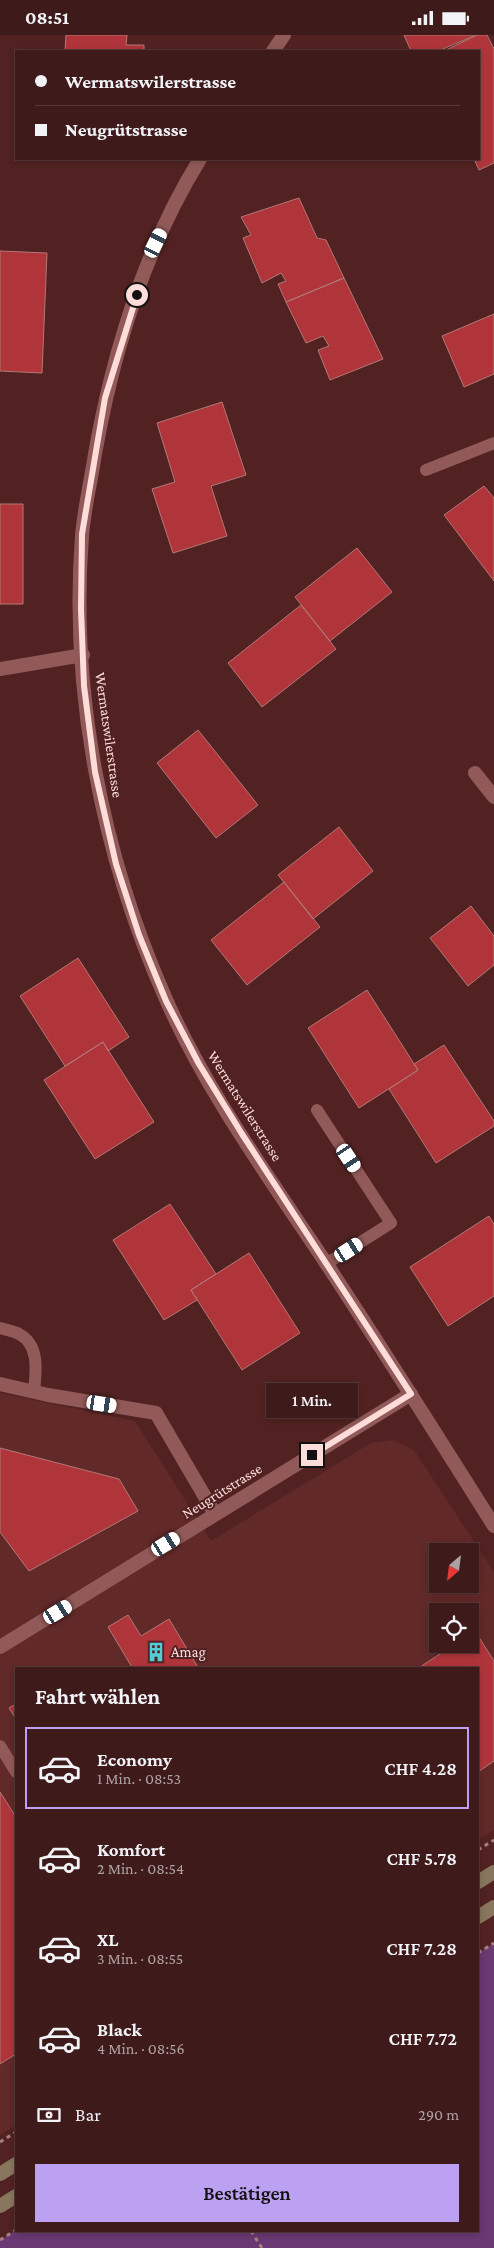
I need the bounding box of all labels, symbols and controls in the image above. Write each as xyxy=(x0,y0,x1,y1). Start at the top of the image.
text: 08:51 xyxy=(25,7,69,28)
text: Wermatswilerstrasse xyxy=(65,71,236,92)
text: Neugrütstrasse xyxy=(65,119,187,140)
car xyxy=(142,226,169,260)
route start xyxy=(126,284,148,306)
street label: Wermatswilerstrasse xyxy=(92,671,126,799)
street label: Wermatswilerstrasse xyxy=(205,1048,286,1164)
car xyxy=(334,1141,363,1175)
car xyxy=(332,1236,365,1264)
callout: 1 Min. xyxy=(266,1383,358,1417)
text: 1 Min. xyxy=(292,1392,332,1409)
car xyxy=(86,1394,117,1414)
route end xyxy=(301,1444,323,1466)
street label: Neugrütstrasse xyxy=(179,1460,266,1523)
car xyxy=(149,1530,182,1558)
north arrow xyxy=(429,1543,479,1593)
map controls xyxy=(429,1543,479,1653)
car xyxy=(41,1598,74,1626)
button: locate xyxy=(429,1603,479,1653)
building icon: Amag xyxy=(145,1641,167,1663)
place label: Amag xyxy=(171,1644,206,1661)
text: Fahrt wählen xyxy=(35,1684,160,1709)
icon: car xyxy=(37,1746,82,1791)
text: Economy xyxy=(97,1749,172,1770)
text: CHF 4.28 xyxy=(384,1758,457,1779)
text: 1 Min. · 08:53 xyxy=(97,1770,181,1787)
icon: car xyxy=(37,1836,82,1881)
text: Komfort xyxy=(97,1839,165,1860)
text: CHF 5.78 xyxy=(386,1848,457,1869)
text: 2 Min. · 08:54 xyxy=(97,1860,184,1877)
icon: car xyxy=(37,1926,82,1971)
text: XL xyxy=(97,1929,119,1950)
text: CHF 7.28 xyxy=(386,1938,457,1959)
text: 3 Min. · 08:55 xyxy=(97,1950,183,1967)
icon: car xyxy=(37,2016,82,2061)
text: Black xyxy=(97,2019,142,2040)
text: CHF 7.72 xyxy=(388,2028,457,2049)
text: 4 Min. · 08:56 xyxy=(97,2040,185,2057)
icon: cash xyxy=(35,2101,63,2129)
text: Bar xyxy=(75,2104,101,2125)
text: 290 m xyxy=(418,2106,459,2123)
button: Bestätigen xyxy=(35,2164,459,2222)

